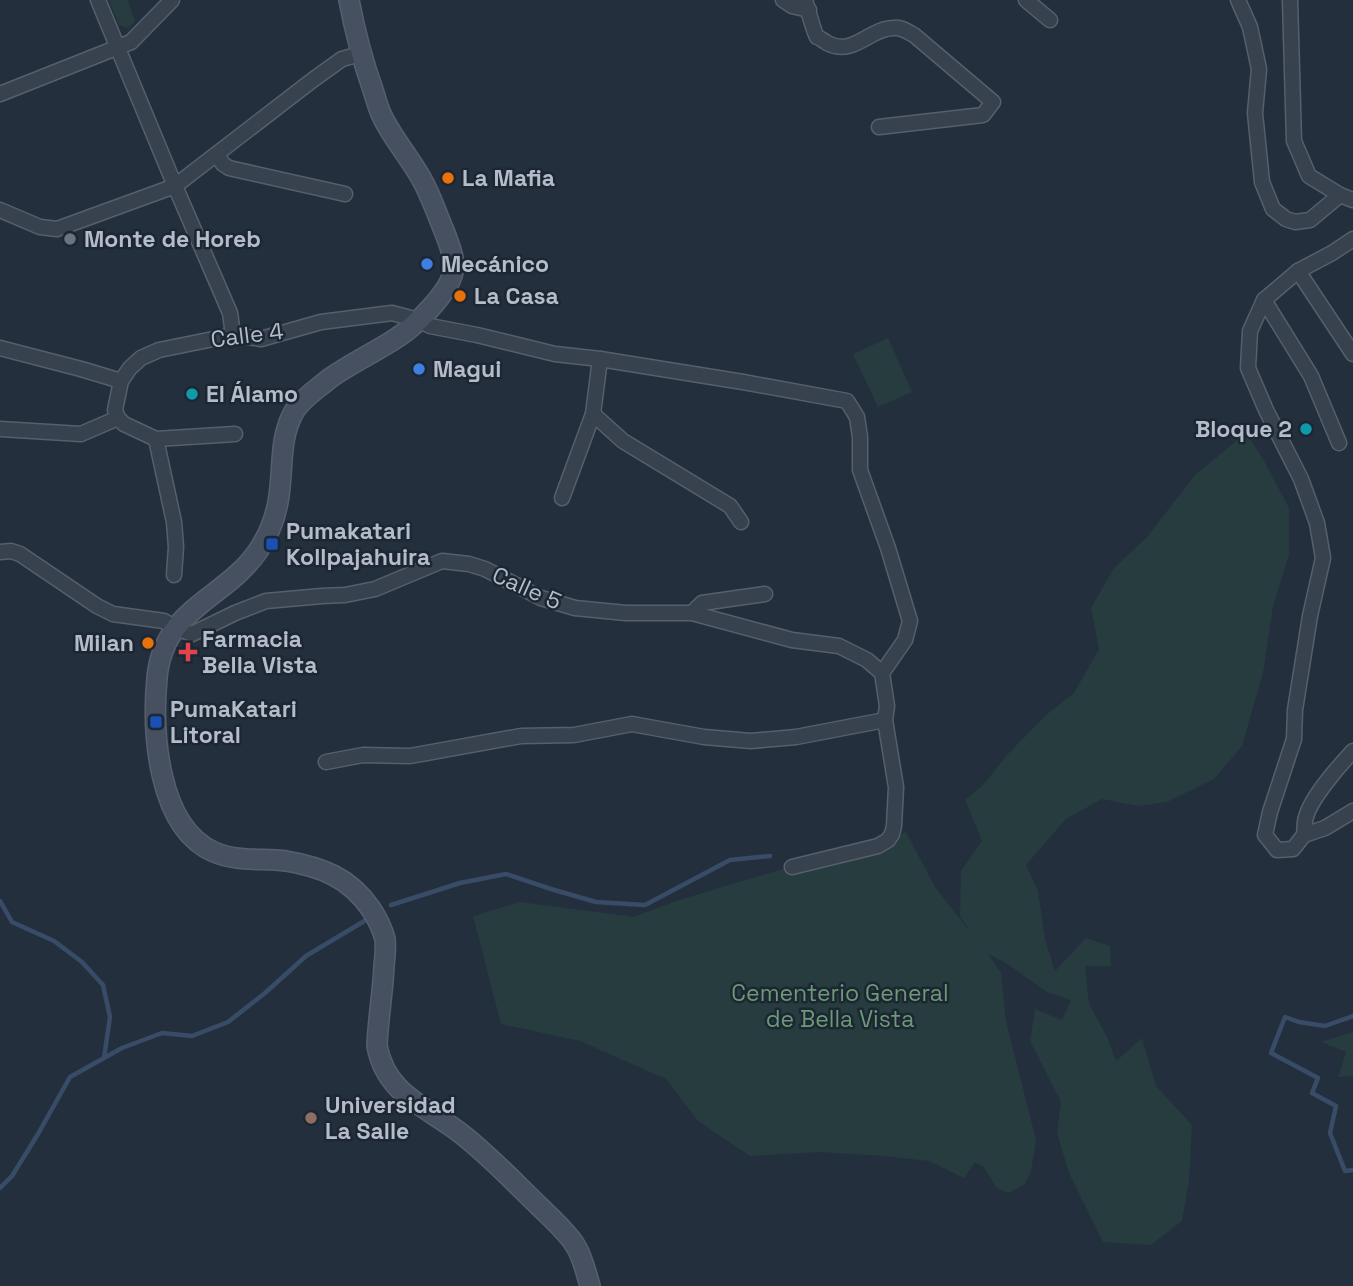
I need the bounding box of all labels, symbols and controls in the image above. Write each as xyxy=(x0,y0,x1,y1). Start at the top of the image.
place label: La Mafia xyxy=(462,163,555,193)
marker: La Mafia xyxy=(440,170,456,186)
place label: Monte de Horeb xyxy=(84,224,261,254)
marker: Monte de Horeb xyxy=(62,231,78,247)
place label: Mecánico xyxy=(441,249,549,279)
marker: Mecánico xyxy=(419,256,435,272)
place label: La Casa xyxy=(474,281,559,311)
marker: La Casa xyxy=(452,288,468,304)
street label: Calle 4 xyxy=(209,316,285,354)
place label: Magui xyxy=(433,354,501,384)
marker: Magui xyxy=(411,361,427,377)
place label: El Álamo xyxy=(206,379,298,409)
marker: El Álamo xyxy=(184,386,200,402)
place label: Bloque 2 xyxy=(1195,414,1292,444)
marker: Bloque 2 xyxy=(1298,421,1314,437)
place label: Pumakatari Kollpajahuira xyxy=(286,516,430,572)
marker: Pumakatari Kollpajahuira xyxy=(264,536,280,552)
street label: Calle 5 xyxy=(488,560,566,616)
place label: Farmacia Bella Vista xyxy=(202,624,318,680)
place label: Milan xyxy=(74,628,134,658)
marker: Milan xyxy=(140,635,156,651)
marker: Farmacia Bella Vista xyxy=(180,644,196,660)
place label: PumaKatari Litoral xyxy=(170,694,297,750)
marker: PumaKatari Litoral xyxy=(148,714,164,730)
park label: Cementerio General de Bella Vista xyxy=(731,978,949,1034)
place label: Universidad La Salle xyxy=(325,1090,456,1146)
marker: Universidad La Salle xyxy=(303,1110,319,1126)

